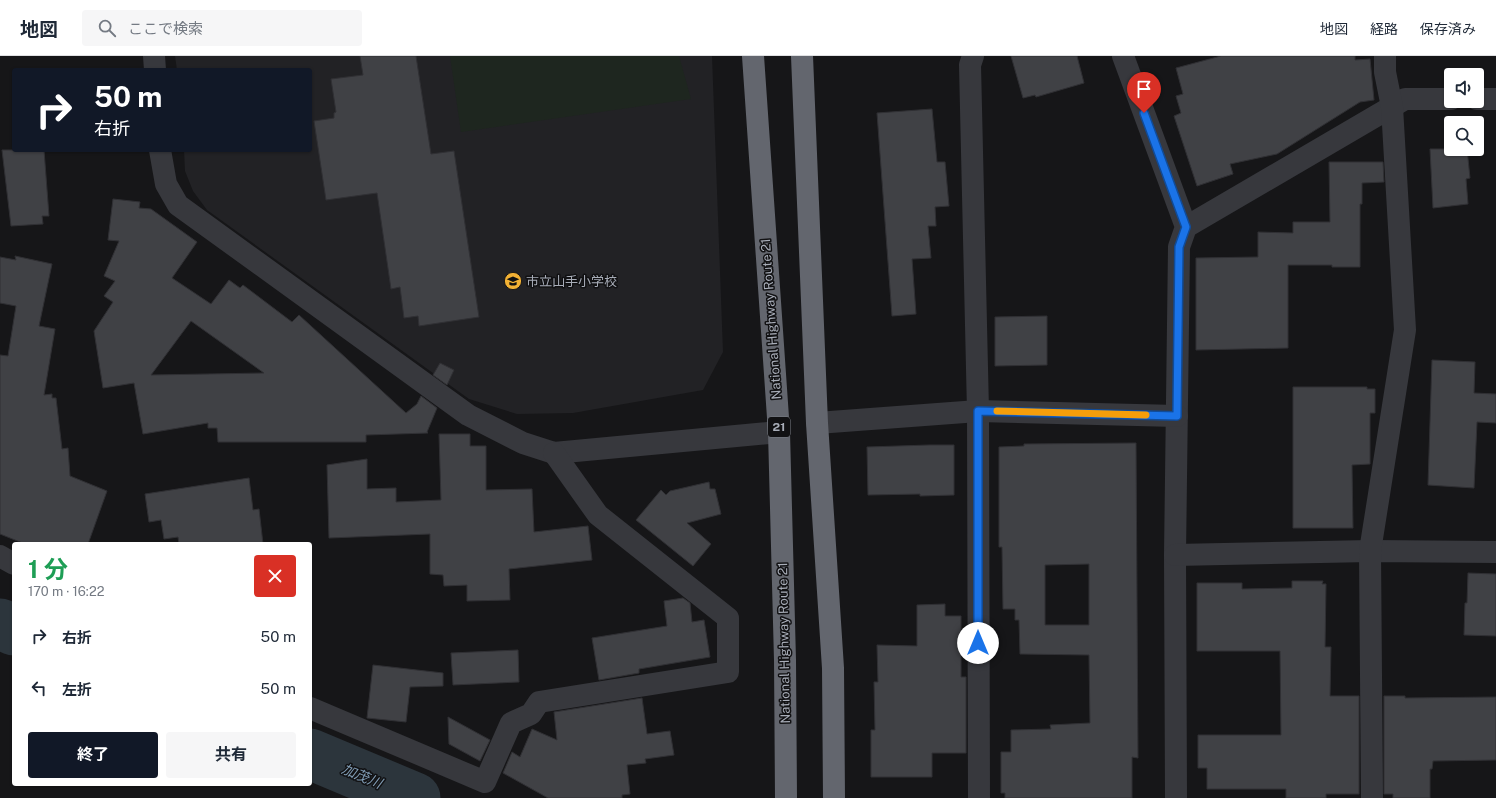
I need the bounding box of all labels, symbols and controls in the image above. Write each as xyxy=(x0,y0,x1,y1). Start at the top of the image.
search box xyxy=(82,10,362,46)
icon: search xyxy=(96,17,118,39)
text: 地図 xyxy=(20,18,58,40)
text: ここで検索 xyxy=(128,20,203,37)
text: 地図 xyxy=(1320,21,1348,37)
text: 経路 xyxy=(1370,21,1398,37)
text: 保存済み xyxy=(1420,21,1476,37)
map controls xyxy=(1444,68,1484,156)
button: sound xyxy=(1444,68,1484,108)
pin xyxy=(1127,72,1161,113)
icon: arrive xyxy=(1133,78,1155,100)
text: 50 m xyxy=(94,80,162,113)
icon: right xyxy=(28,84,80,136)
button: search xyxy=(1444,116,1484,156)
text: 右折 xyxy=(94,118,130,139)
street label: National Highway Route 21 xyxy=(758,238,784,400)
school or university icon: 市立山手小学校 xyxy=(503,271,523,291)
place label: 市立山手小学校 xyxy=(526,274,617,289)
road number: 21 xyxy=(768,417,790,437)
text: 1 分 xyxy=(28,555,68,583)
button: close xyxy=(254,555,296,597)
street label: National Highway Route 21 xyxy=(775,562,793,724)
text: 170 m · 16:22 xyxy=(28,584,105,599)
position arrow xyxy=(957,622,999,664)
icon: right xyxy=(28,625,50,647)
text: 50 m xyxy=(261,628,296,645)
text: 右折 xyxy=(62,629,92,646)
icon: left xyxy=(28,677,50,699)
text: 50 m xyxy=(261,680,296,697)
text: 左折 xyxy=(62,681,92,698)
button: 終了 xyxy=(28,732,158,778)
button: 共有 xyxy=(166,732,296,778)
water label: 加茂川 xyxy=(340,760,386,792)

